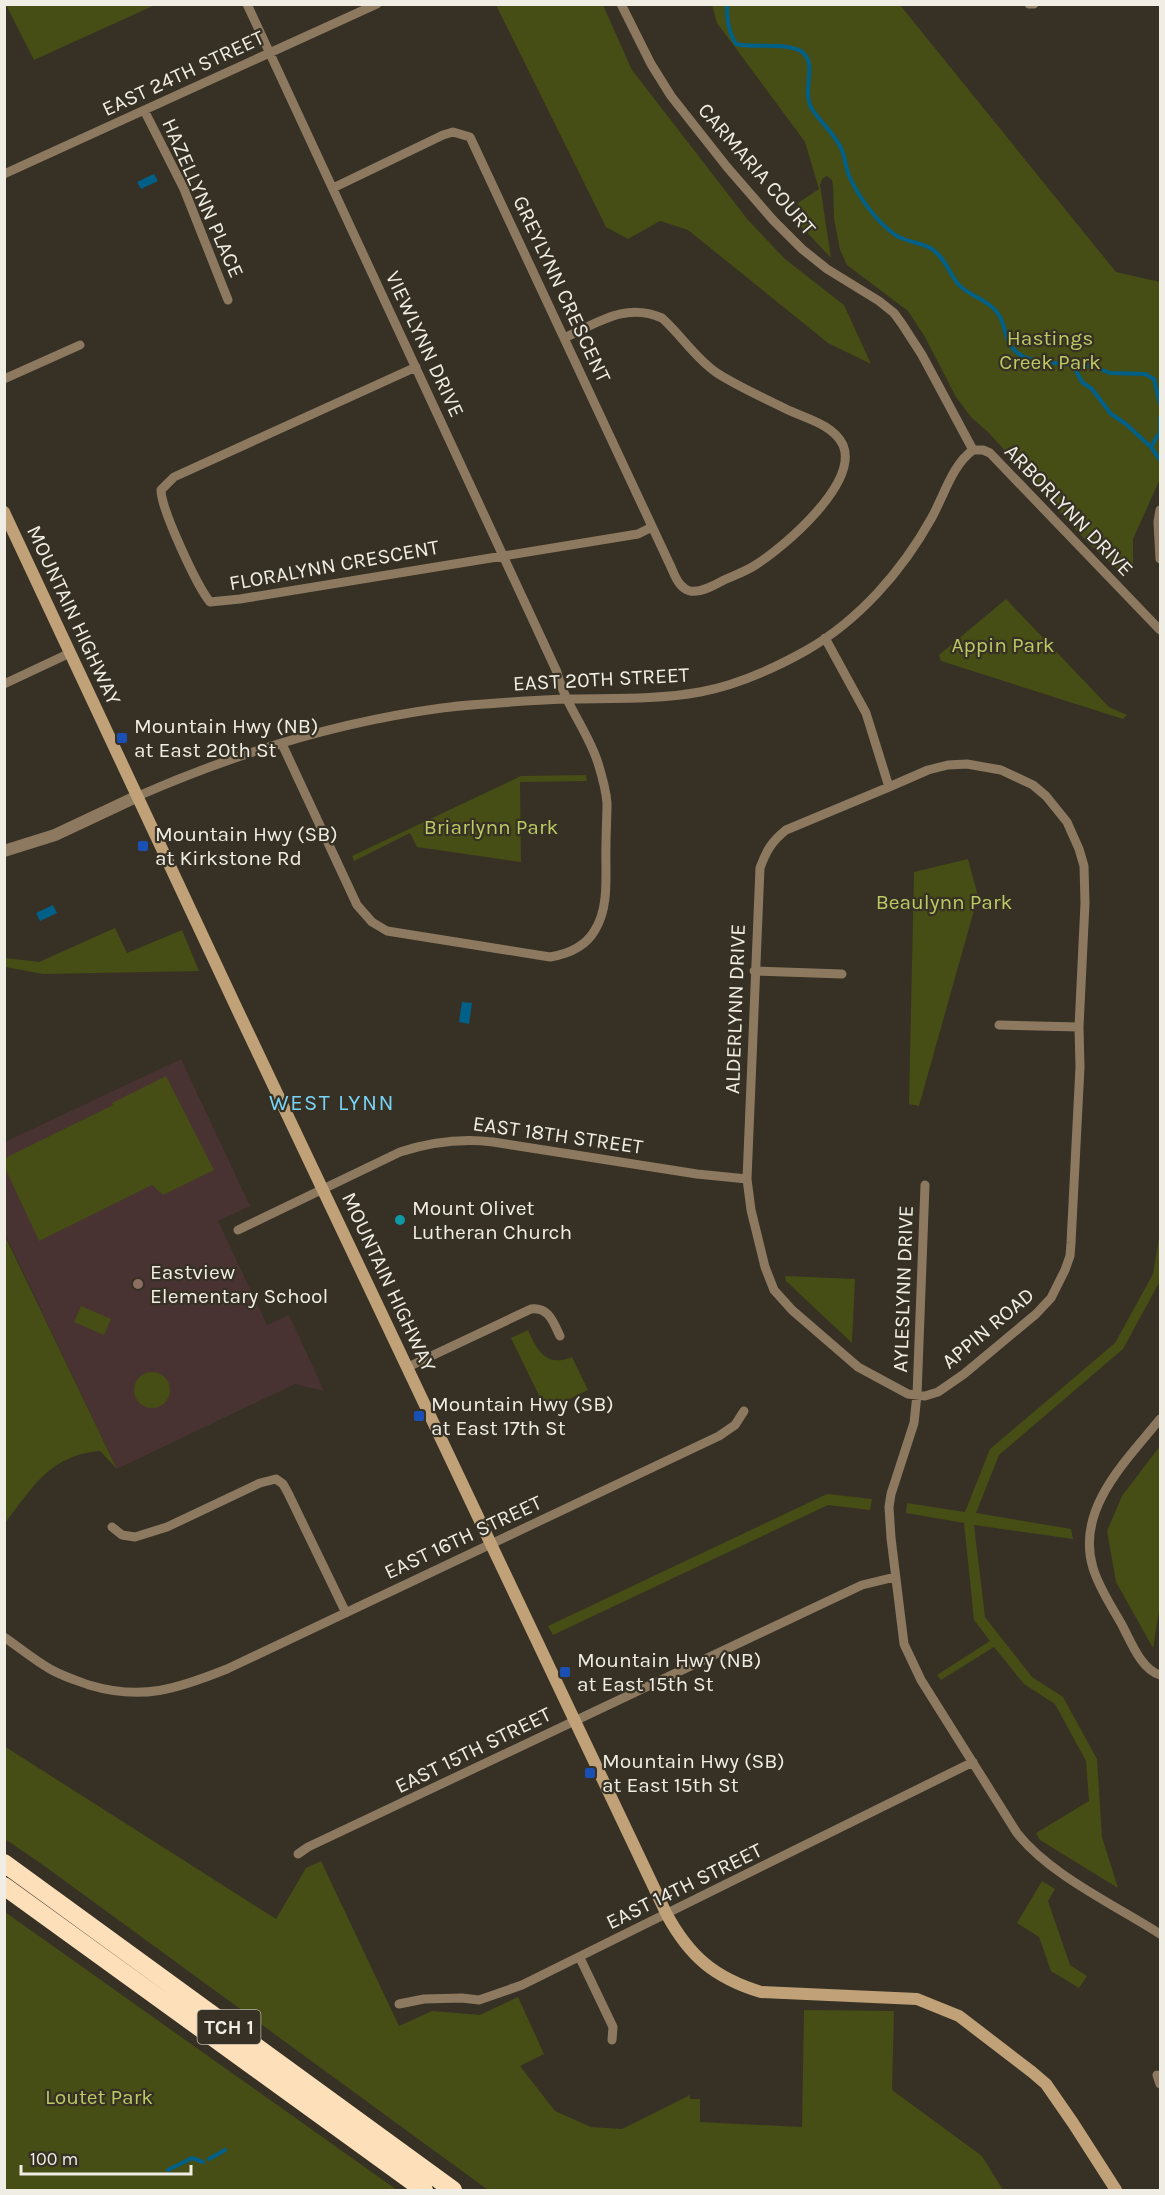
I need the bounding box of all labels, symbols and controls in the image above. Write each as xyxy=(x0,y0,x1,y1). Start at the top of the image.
street label: EAST 24TH STREET xyxy=(98,25,268,121)
street label: CARMARIA COURT xyxy=(693,98,821,240)
street label: HAZELLYNN PLACE xyxy=(157,115,249,281)
street label: GREYLYNN CRESCENT xyxy=(508,192,616,387)
street label: VIEWLYNN DRIVE xyxy=(381,267,469,421)
park label: Hastings Creek Park xyxy=(999,326,1101,374)
street label: ARBORLYNN DRIVE xyxy=(1000,439,1138,581)
street label: MOUNTAIN HIGHWAY xyxy=(22,522,126,709)
street label: FLORALYNN CRESCENT xyxy=(227,535,441,595)
park label: Appin Park xyxy=(951,633,1055,657)
street label: EAST 20TH STREET xyxy=(512,662,690,696)
place label: Mountain Hwy (NB) at East 20th St xyxy=(134,714,318,762)
marker: Mountain Hwy (NB) at East 20th St xyxy=(115,731,129,745)
park label: Briarlynn Park xyxy=(424,815,558,839)
place label: Mountain Hwy (SB) at Kirkstone Rd xyxy=(155,822,338,870)
marker: Mountain Hwy (SB) at Kirkstone Rd xyxy=(136,839,150,853)
park label: Beaulynn Park xyxy=(876,890,1013,914)
street label: ALDERLYNN DRIVE xyxy=(720,924,750,1094)
district label: WEST LYNN xyxy=(269,1090,395,1116)
street label: EAST 18TH STREET xyxy=(471,1111,645,1159)
street label: MOUNTAIN HIGHWAY xyxy=(337,1189,441,1376)
place label: Mount Olivet Lutheran Church xyxy=(412,1196,572,1244)
street label: AYLESLYNN DRIVE xyxy=(888,1205,918,1373)
marker: Mount Olivet Lutheran Church xyxy=(393,1213,407,1227)
place label: Eastview Elementary School xyxy=(150,1260,328,1308)
marker: Eastview Elementary School xyxy=(131,1277,145,1291)
street label: APPIN ROAD xyxy=(937,1283,1039,1373)
place label: Mountain Hwy (SB) at East 17th St xyxy=(431,1392,614,1440)
marker: Mountain Hwy (SB) at East 17th St xyxy=(412,1409,426,1423)
street label: EAST 16TH STREET xyxy=(381,1490,546,1584)
place label: Mountain Hwy (NB) at East 15th St xyxy=(577,1648,761,1696)
marker: Mountain Hwy (NB) at East 15th St xyxy=(558,1665,572,1679)
street label: EAST 15TH STREET xyxy=(391,1702,555,1798)
place label: Mountain Hwy (SB) at East 15th St xyxy=(602,1749,785,1797)
marker: Mountain Hwy (SB) at East 15th St xyxy=(583,1766,597,1780)
street label: EAST 14TH STREET xyxy=(602,1838,766,1934)
road number: TCH 1 xyxy=(198,2010,260,2044)
park label: Loutet Park xyxy=(45,2085,153,2109)
scale bar xyxy=(21,2138,190,2176)
text: 100 m xyxy=(30,2148,78,2170)

